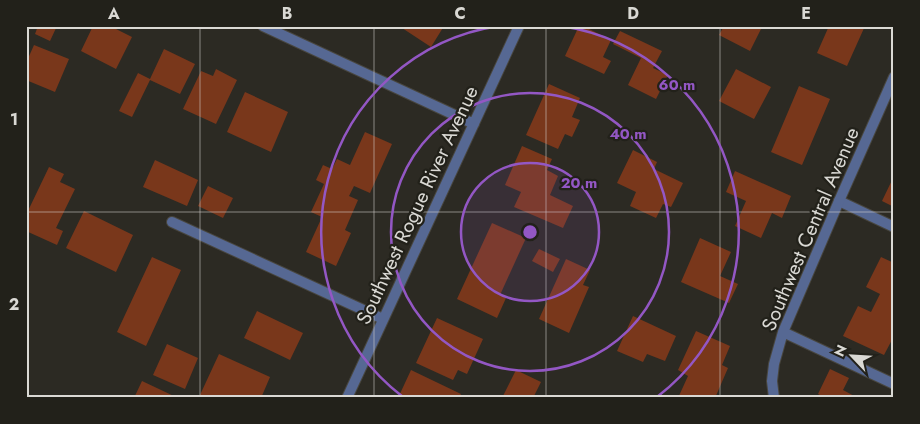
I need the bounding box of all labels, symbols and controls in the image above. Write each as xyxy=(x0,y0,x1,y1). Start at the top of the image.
text: A xyxy=(107,2,120,25)
text: B xyxy=(282,2,292,25)
text: C xyxy=(454,2,466,25)
text: D xyxy=(627,2,639,25)
text: E xyxy=(801,2,811,25)
text: 60 m xyxy=(659,74,695,96)
street label: Southwest Rogue River Avenue xyxy=(349,81,486,329)
text: 1 xyxy=(10,108,18,131)
text: 40 m xyxy=(609,123,647,145)
street label: Southwest Central Avenue xyxy=(754,123,867,336)
text: 20 m xyxy=(561,172,597,194)
centre of rings xyxy=(521,223,539,241)
text: 2 xyxy=(9,293,19,316)
north arrow xyxy=(828,332,878,382)
text: N xyxy=(829,341,852,360)

